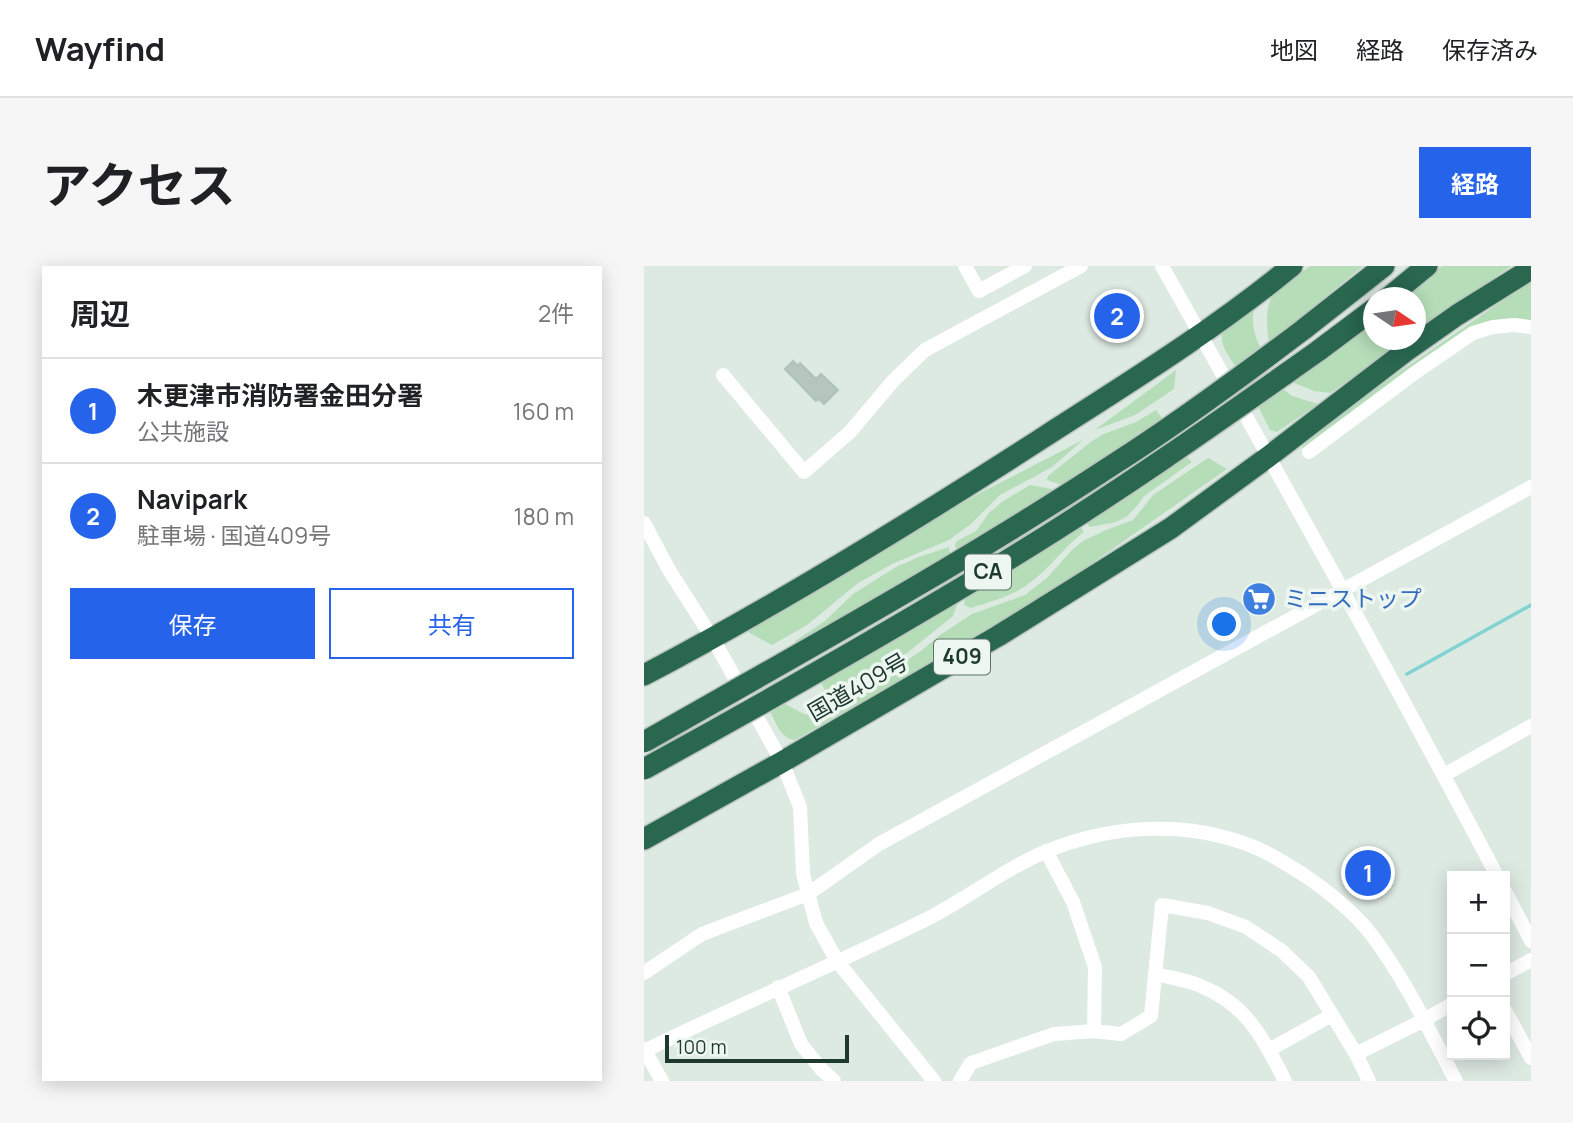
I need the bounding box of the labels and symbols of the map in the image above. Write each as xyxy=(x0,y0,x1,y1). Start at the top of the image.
north arrow xyxy=(1363,287,1426,350)
pin: 2 xyxy=(1094,290,1140,342)
road number: CA xyxy=(965,554,1011,590)
supermarket icon: ミニストップ xyxy=(1240,580,1278,618)
place label: ミニストップ xyxy=(1284,582,1422,614)
your location xyxy=(1207,607,1241,641)
road number: 409 xyxy=(934,640,990,674)
street label: 国道409号 xyxy=(801,645,914,728)
pin: 1 xyxy=(1345,847,1391,899)
scale bar xyxy=(665,1032,849,1064)

